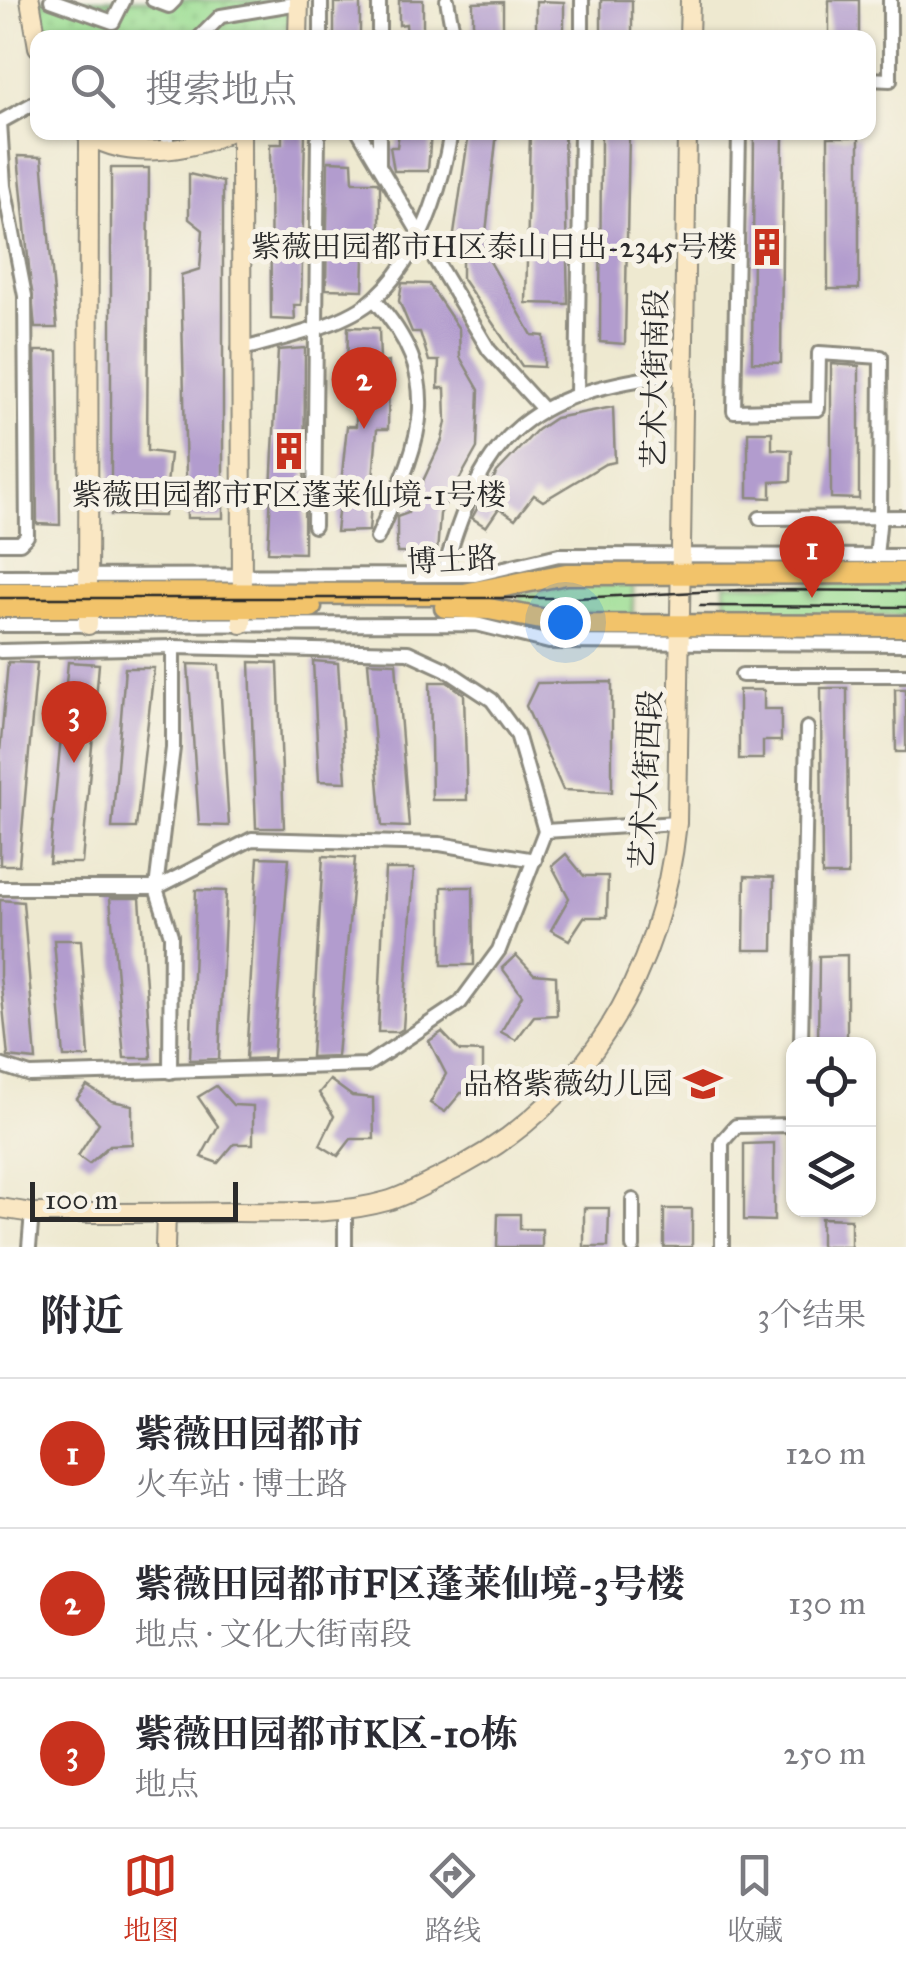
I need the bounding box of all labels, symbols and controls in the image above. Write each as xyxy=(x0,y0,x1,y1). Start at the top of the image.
search box xyxy=(30,30,876,140)
icon: search xyxy=(65,58,120,113)
text: 搜索地点 xyxy=(145,66,297,112)
building icon: 紫薇田园都市H区泰山日出-2345号楼 xyxy=(746,226,788,268)
place label: 紫薇田园都市H区泰山日出-2345号楼 xyxy=(251,229,737,265)
street label: 艺术大街南段 xyxy=(635,289,675,469)
pin: 2 xyxy=(332,346,396,429)
building icon: 紫薇田园都市F区蓬莱仙境-1号楼 xyxy=(268,430,310,472)
place label: 紫薇田园都市F区蓬莱仙境-1号楼 xyxy=(72,477,506,513)
pin: 1 xyxy=(780,516,844,598)
street label: 博士路 xyxy=(406,540,498,580)
your location xyxy=(540,597,591,648)
pin: 3 xyxy=(42,680,106,763)
street label: 艺术大街西段 xyxy=(623,689,669,871)
map controls xyxy=(786,1037,876,1217)
button: locate xyxy=(786,1037,876,1127)
school or university icon: 品格紫薇幼儿园 xyxy=(682,1063,724,1105)
place label: 品格紫薇幼儿园 xyxy=(463,1066,673,1102)
button: layers xyxy=(786,1127,876,1217)
scale bar xyxy=(30,1177,238,1222)
text: 100 m xyxy=(45,1182,118,1217)
text: 附近 xyxy=(40,1290,124,1342)
text: 3个结果 xyxy=(757,1296,866,1335)
text: 紫薇田园都市 xyxy=(135,1411,363,1457)
text: 1 xyxy=(66,1434,79,1473)
text: 120 m xyxy=(785,1434,866,1473)
text: 火车站 · 博士路 xyxy=(135,1465,348,1504)
text: 紫薇田园都市F区蓬莱仙境-3号楼 xyxy=(135,1561,685,1607)
text: 2 xyxy=(65,1584,80,1623)
text: 130 m xyxy=(788,1584,866,1623)
text: 地点 · 文化大街南段 xyxy=(135,1615,412,1654)
text: 紫薇田园都市K区-10栋 xyxy=(135,1711,519,1757)
text: 3 xyxy=(66,1734,79,1773)
text: 250 m xyxy=(783,1734,866,1773)
text: 地点 xyxy=(135,1765,199,1804)
tab: 地图 xyxy=(123,1848,179,1948)
tab: 路线 xyxy=(425,1848,481,1948)
tab: 收藏 xyxy=(727,1848,783,1948)

